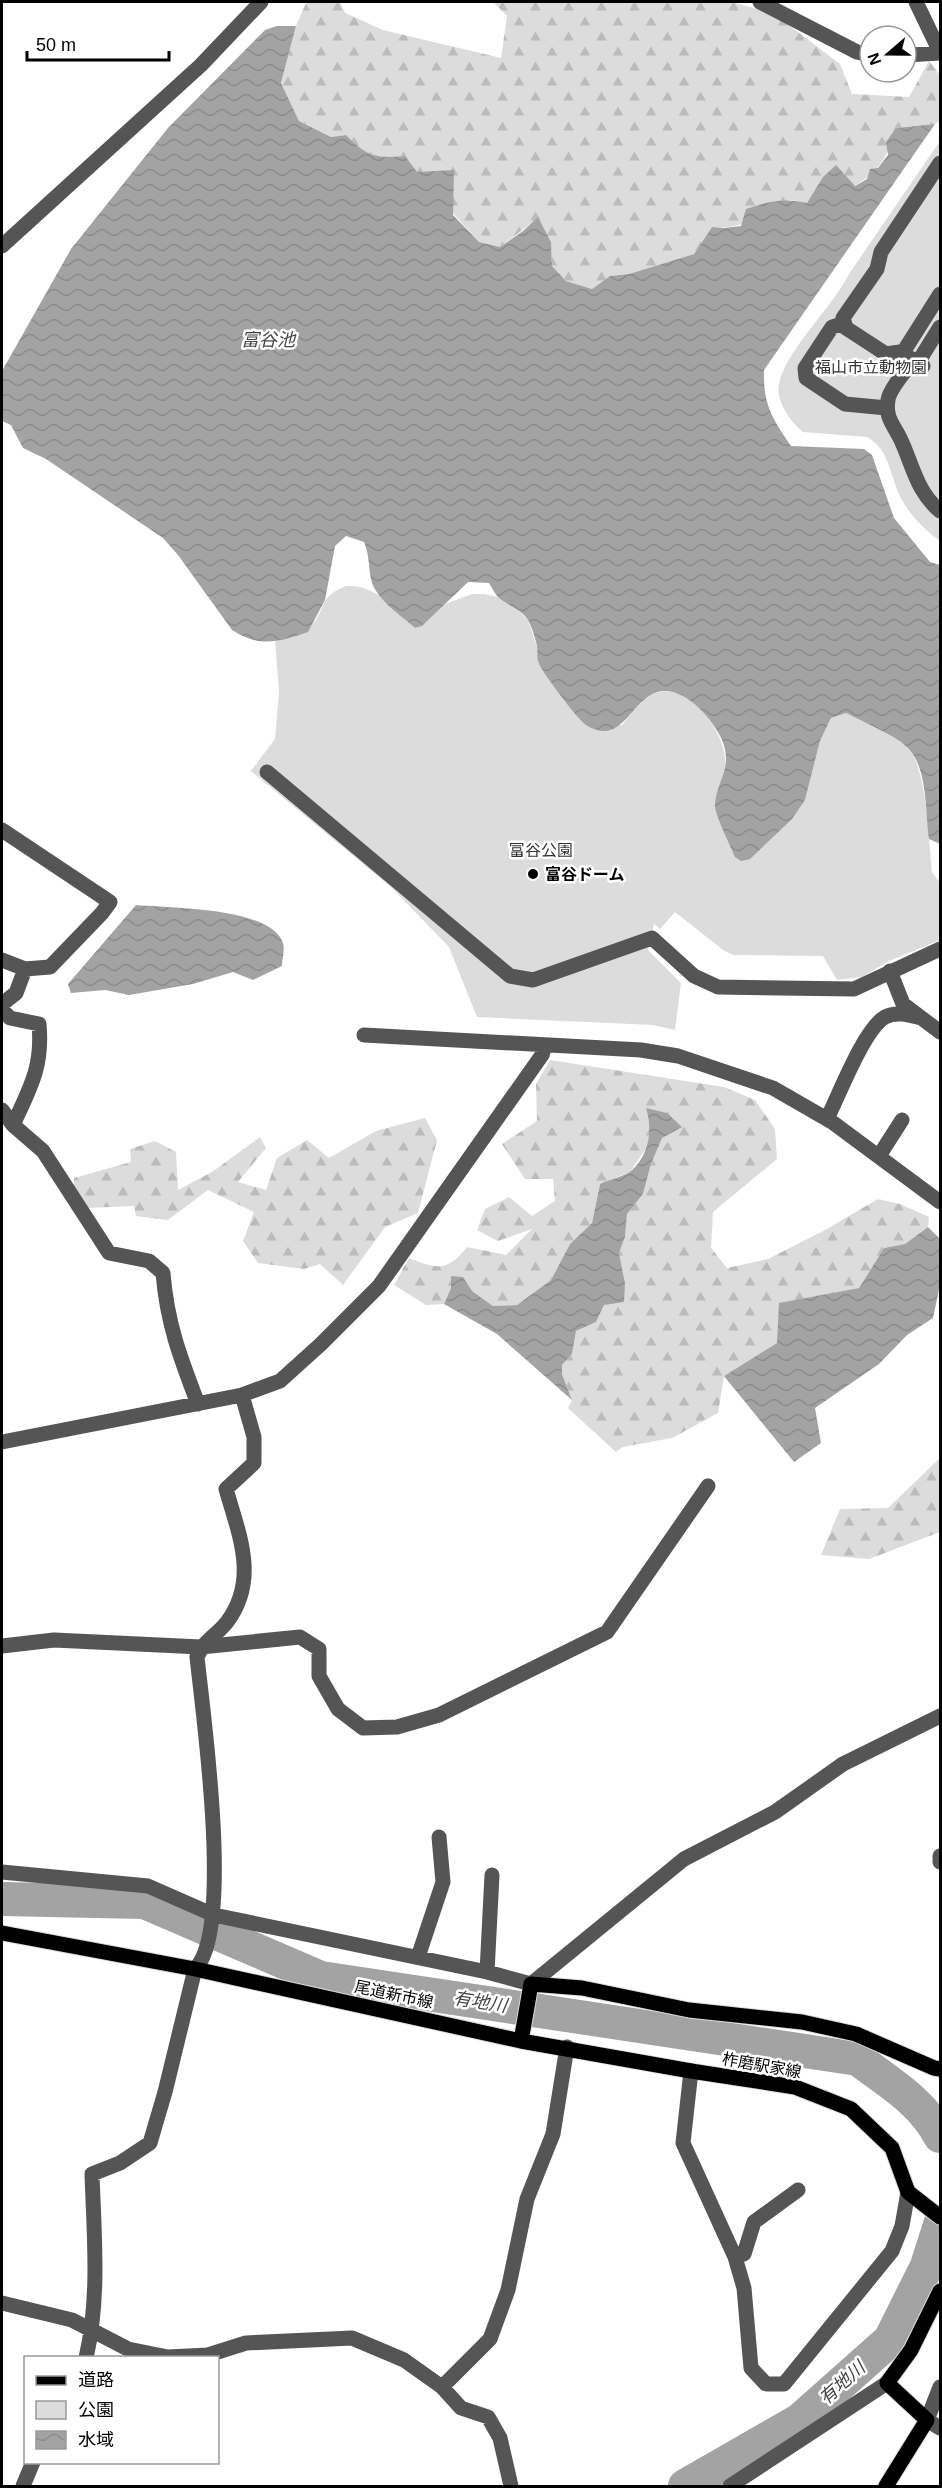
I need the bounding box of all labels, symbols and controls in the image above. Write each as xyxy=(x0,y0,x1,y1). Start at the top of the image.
scale bar xyxy=(27,24,170,62)
north arrow xyxy=(858,24,918,84)
text: 50 m xyxy=(36,35,76,55)
text: N xyxy=(864,51,884,67)
water label: 富谷池 xyxy=(241,330,297,350)
park label: 福山市立動物園 xyxy=(815,359,927,376)
park label: 富谷公園 xyxy=(509,842,573,859)
place label: 富谷ドーム xyxy=(545,866,625,883)
marker: 富谷ドーム xyxy=(526,867,540,881)
street label: 尾道新市線 xyxy=(353,1978,435,2011)
water label: 有地川 xyxy=(452,1988,510,2016)
street label: 柞磨駅家線 xyxy=(721,2050,803,2081)
legend xyxy=(24,2356,219,2464)
water label: 有地川 xyxy=(815,2356,870,2408)
text: 道路 xyxy=(78,2370,114,2390)
text: 公園 xyxy=(78,2400,114,2420)
text: 水域 xyxy=(78,2430,114,2450)

